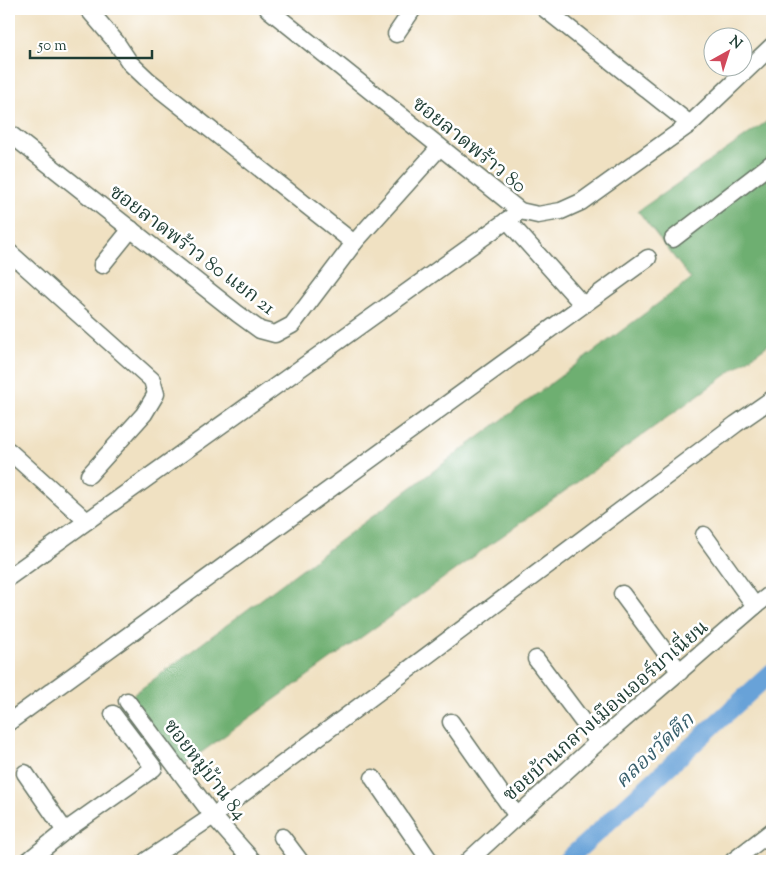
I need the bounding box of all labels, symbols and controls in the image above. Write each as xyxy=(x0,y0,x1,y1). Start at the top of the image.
scale bar xyxy=(30,28,152,60)
north arrow xyxy=(704,28,754,78)
text: N xyxy=(724,32,746,55)
text: 50 m xyxy=(37,36,67,57)
street label: ซอยลาดพร้าว 80 xyxy=(405,91,532,201)
street label: ซอยลาดพร้าว 80 แยก 21 xyxy=(102,179,281,323)
street label: ซอยบ้านกลางเมืองเออร์บาเนี่ยน xyxy=(495,612,716,810)
water label: คลองวัดตึก xyxy=(609,706,703,796)
street label: ซอยหมู่บ้าน 84 xyxy=(155,714,253,827)

